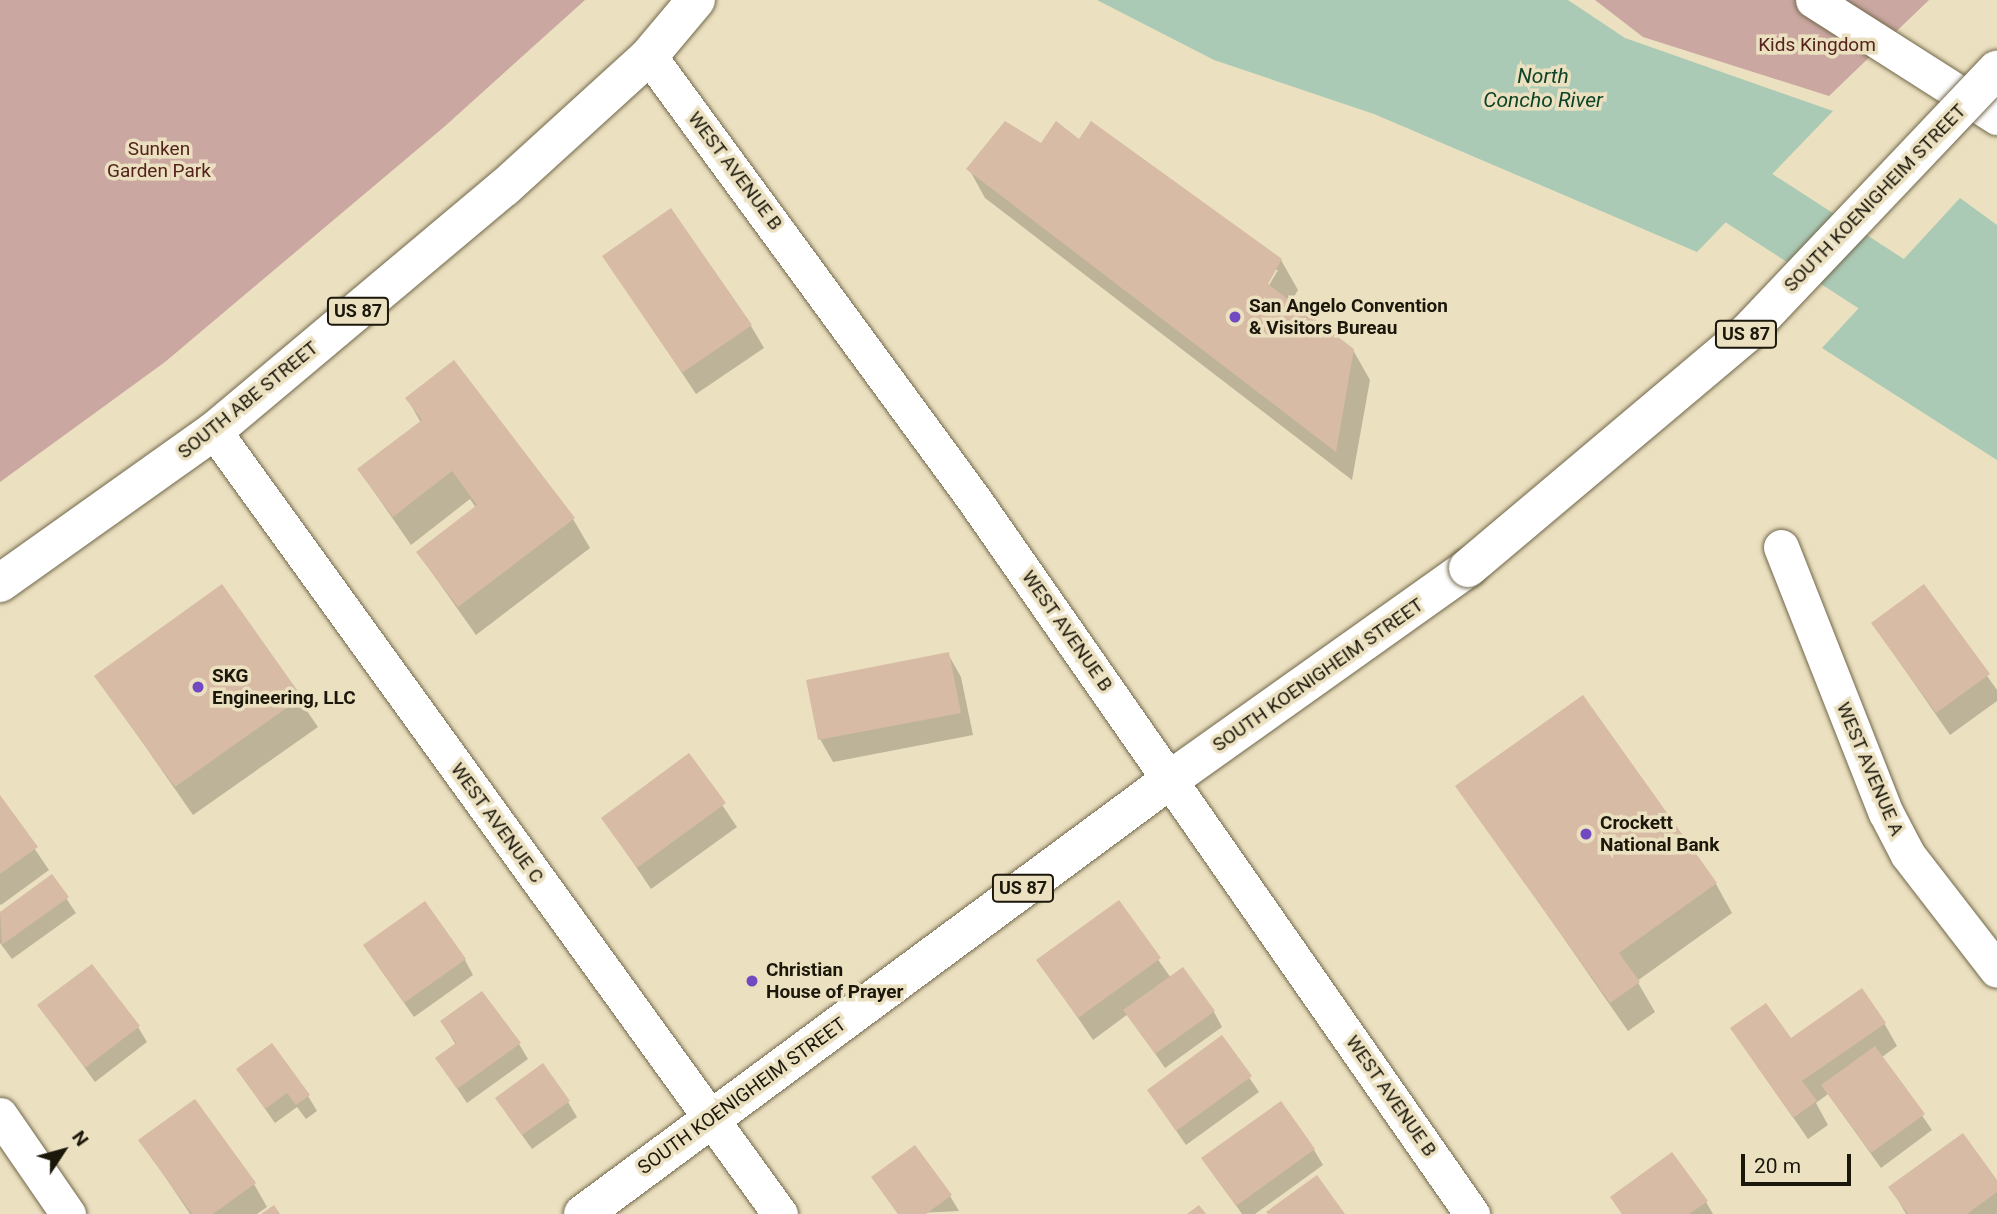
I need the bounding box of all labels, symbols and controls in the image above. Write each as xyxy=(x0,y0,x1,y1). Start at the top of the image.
park label: Kids Kingdom xyxy=(1758,34,1876,56)
water label: North Concho River xyxy=(1483,63,1603,113)
street label: SOUTH KOENIGHEIM STREET xyxy=(1779,100,1971,296)
street label: WEST AVENUE B xyxy=(683,107,787,235)
park label: Sunken Garden Park xyxy=(107,138,211,182)
place label: San Angelo Convention & Visitors Bureau xyxy=(1249,295,1448,339)
road number: US 87 xyxy=(326,296,390,326)
marker: San Angelo Convention & Visitors Bureau xyxy=(1227,309,1243,325)
road number: US 87 xyxy=(1714,320,1778,348)
street label: SOUTH ABE STREET xyxy=(173,337,323,463)
street label: WEST AVENUE B xyxy=(1017,566,1117,696)
street label: SOUTH KOENIGHEIM STREET xyxy=(1208,593,1428,757)
place label: SKG Engineering, LLC xyxy=(212,665,356,709)
marker: SKG Engineering, LLC xyxy=(190,679,206,695)
street label: WEST AVENUE A xyxy=(1832,699,1908,839)
street label: WEST AVENUE C xyxy=(446,758,548,888)
place label: Crockett National Bank xyxy=(1600,812,1719,856)
marker: Crockett National Bank xyxy=(1578,826,1594,842)
road number: US 87 xyxy=(992,874,1054,903)
place label: Christian House of Prayer xyxy=(766,959,903,1003)
marker: Christian House of Prayer xyxy=(744,973,760,989)
street label: SOUTH KOENIGHEIM STREET xyxy=(633,1013,851,1179)
street label: WEST AVENUE B xyxy=(1341,1031,1441,1161)
north arrow xyxy=(28,1116,98,1186)
text: N xyxy=(67,1126,94,1151)
scale bar xyxy=(1745,1140,1855,1184)
text: 20 m xyxy=(1754,1154,1801,1178)

